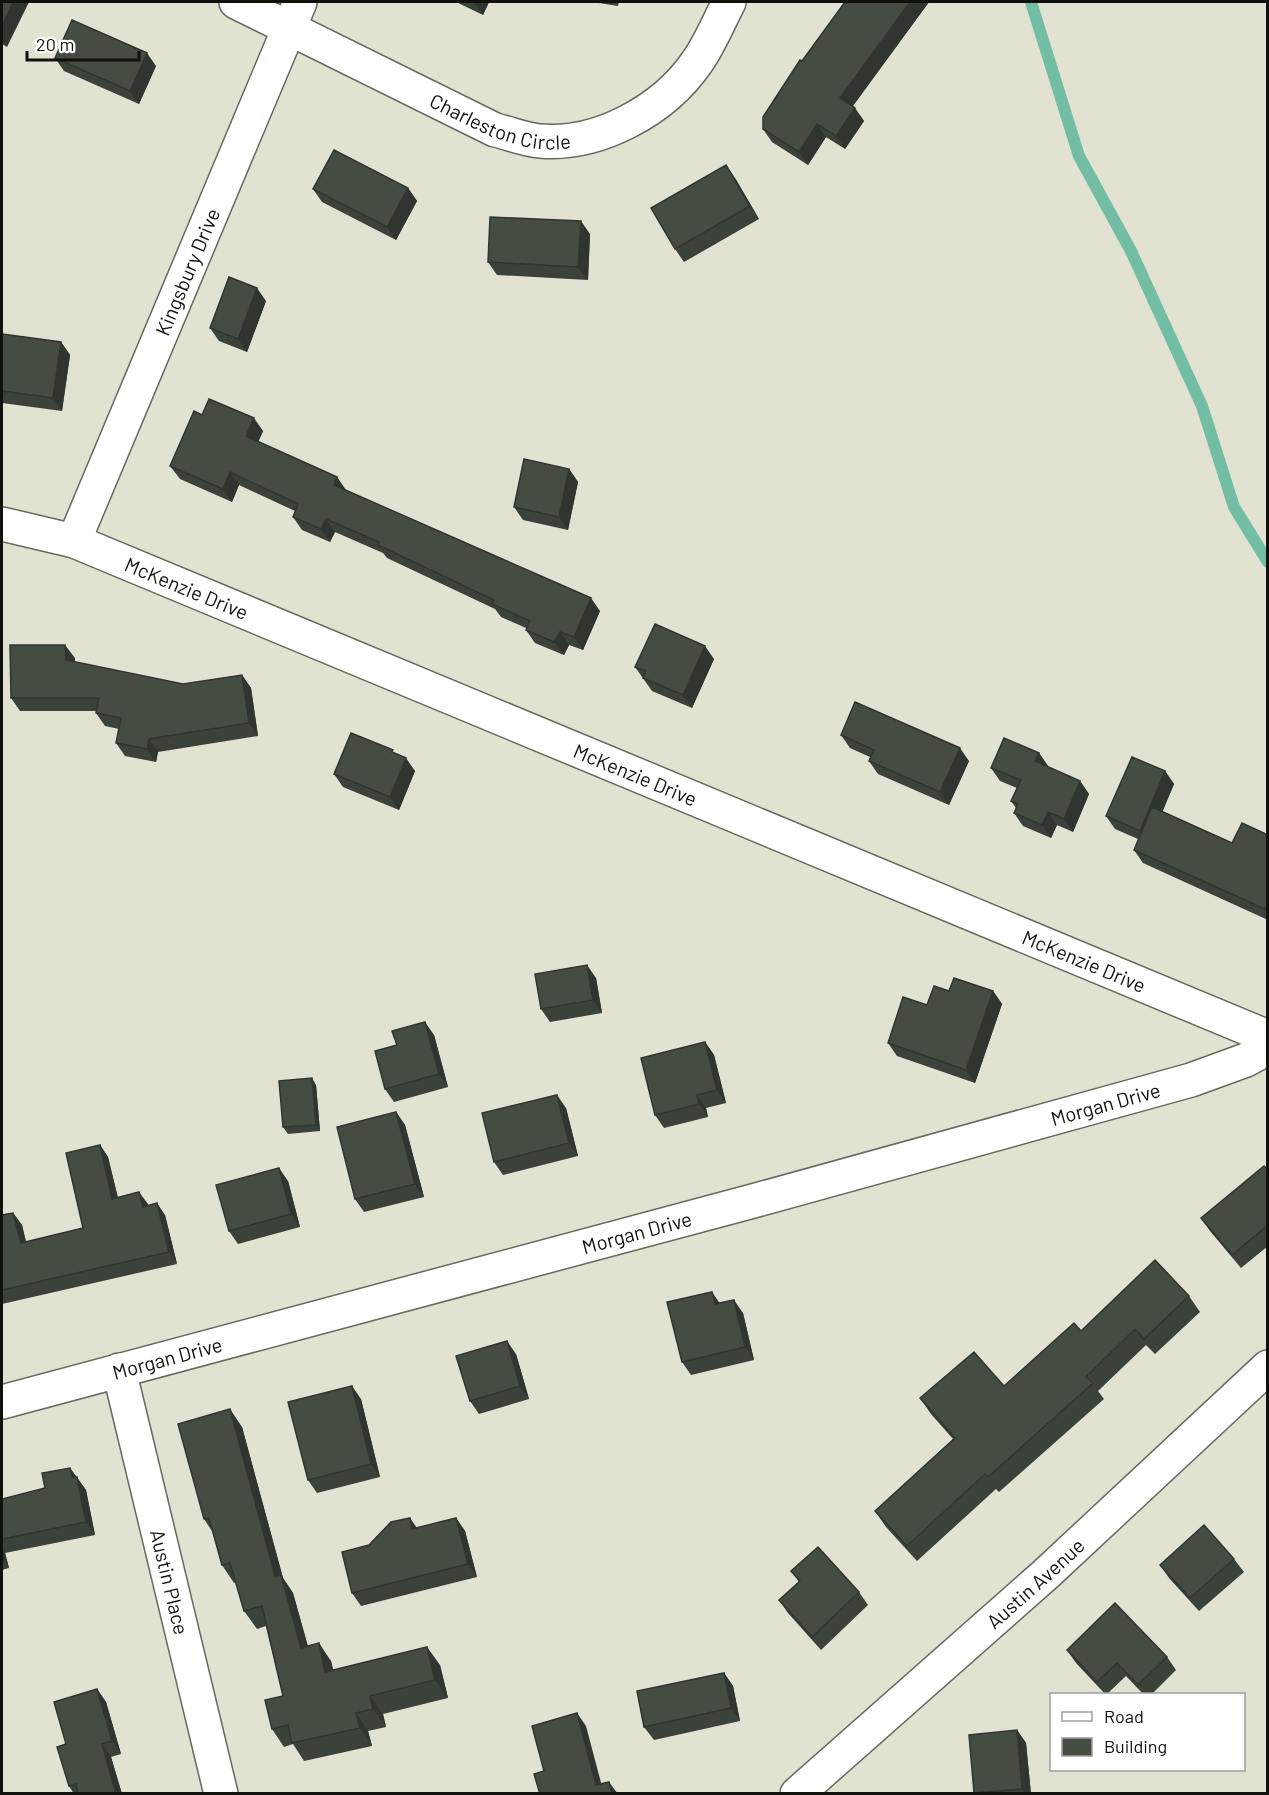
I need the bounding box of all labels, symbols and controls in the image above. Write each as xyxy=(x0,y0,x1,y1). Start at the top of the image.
scale bar xyxy=(27,24,140,62)
text: 20 m xyxy=(36,33,74,55)
street label: Charleston Circle xyxy=(426,88,572,153)
street label: Kingsbury Drive xyxy=(150,205,224,339)
street label: McKenzie Drive xyxy=(121,552,252,624)
street label: McKenzie Drive xyxy=(570,738,701,811)
street label: McKenzie Drive xyxy=(1019,924,1150,997)
street label: Morgan Drive xyxy=(1048,1077,1163,1130)
street label: Morgan Drive xyxy=(579,1206,694,1258)
street label: Morgan Drive xyxy=(110,1332,225,1384)
street label: Austin Place xyxy=(146,1527,194,1637)
street label: Austin Avenue xyxy=(981,1533,1089,1633)
legend xyxy=(1050,1693,1245,1771)
text: Road xyxy=(1104,1705,1144,1727)
text: Building xyxy=(1104,1735,1167,1757)

